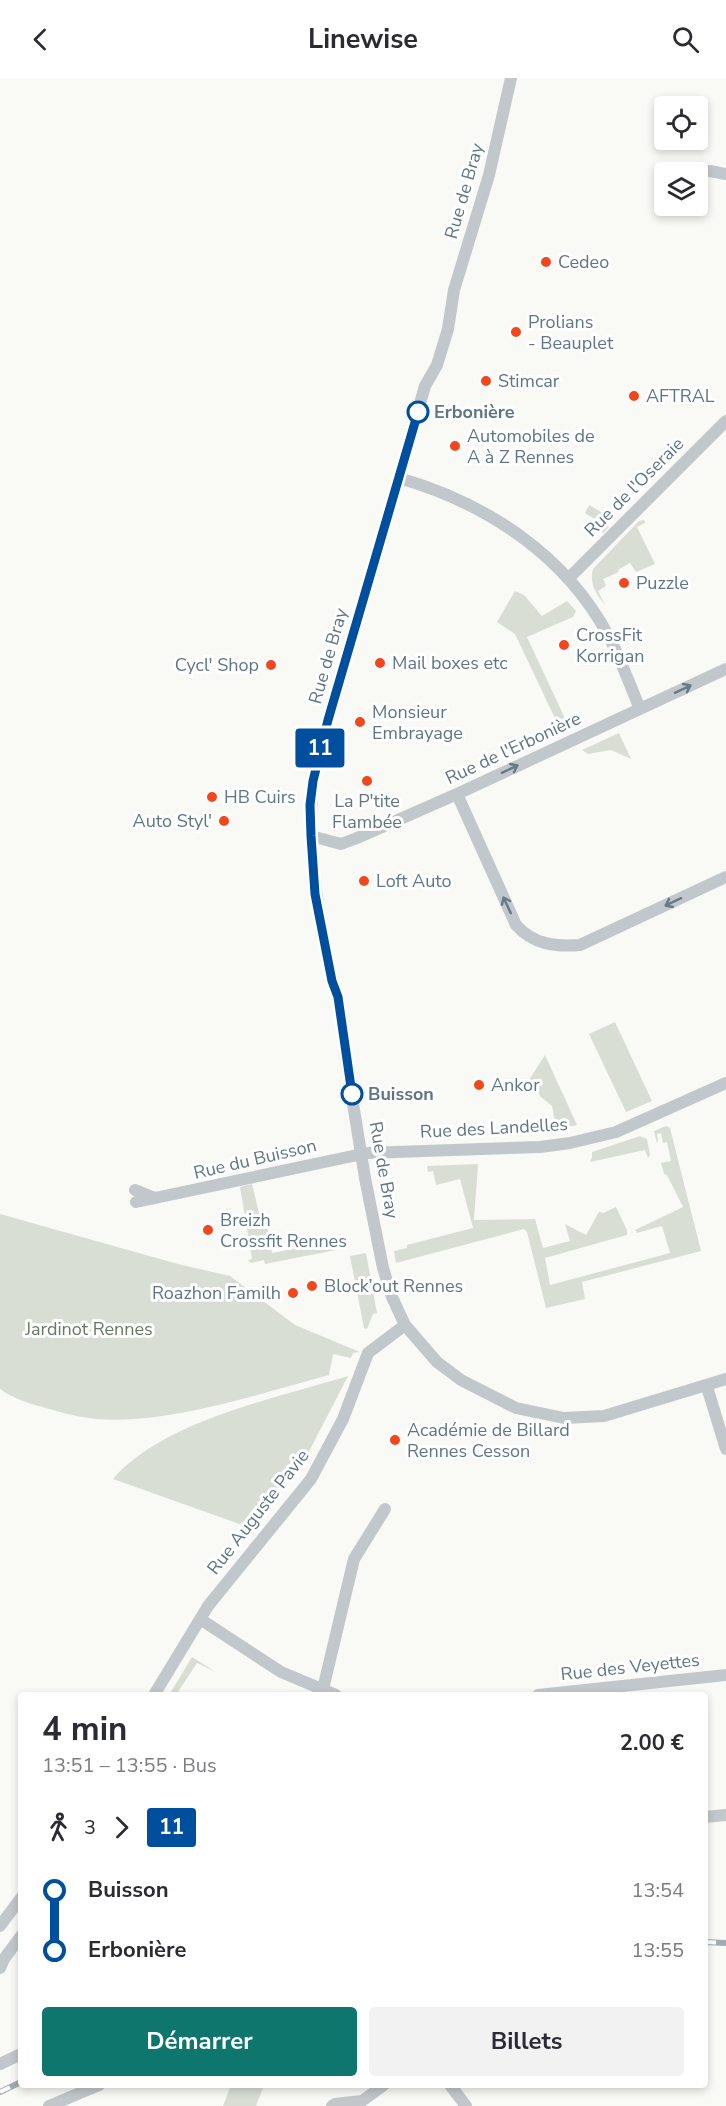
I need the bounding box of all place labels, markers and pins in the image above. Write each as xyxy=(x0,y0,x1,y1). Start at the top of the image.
place label: Cedeo xyxy=(558,250,609,274)
marker: Cedeo xyxy=(539,255,553,269)
place label: Prolians - Beauplet xyxy=(528,310,614,355)
marker: Prolians - Beauplet xyxy=(509,325,523,339)
place label: Stimcar xyxy=(498,369,560,393)
marker: Stimcar xyxy=(479,374,493,388)
place label: AFTRAL xyxy=(646,384,715,408)
marker: AFTRAL xyxy=(627,389,641,403)
place label: Erbonière xyxy=(434,400,515,424)
marker: Erbonière xyxy=(407,401,429,423)
place label: Automobiles de A à Z Rennes xyxy=(467,424,595,469)
marker: Automobiles de A à Z Rennes xyxy=(448,439,462,453)
place label: Puzzle xyxy=(636,571,689,595)
marker: Puzzle xyxy=(617,576,631,590)
place label: CrossFit Korrigan xyxy=(576,623,644,668)
marker: CrossFit Korrigan xyxy=(557,638,571,652)
place label: Mail boxes etc xyxy=(392,651,508,675)
place label: Cycl' Shop xyxy=(175,653,259,677)
marker: Mail boxes etc xyxy=(373,656,387,670)
marker: Cycl' Shop xyxy=(264,658,278,672)
place label: Monsieur Embrayage xyxy=(372,700,463,745)
marker: Monsieur Embrayage xyxy=(353,715,367,729)
marker: La P'tite Flambée xyxy=(360,774,374,788)
place label: HB Cuirs xyxy=(224,785,296,809)
place label: La P'tite Flambée xyxy=(332,789,402,834)
marker: HB Cuirs xyxy=(205,790,219,804)
place label: Auto Styl' xyxy=(133,809,212,833)
marker: Auto Styl' xyxy=(217,814,231,828)
place label: Loft Auto xyxy=(376,869,452,893)
marker: Loft Auto xyxy=(357,874,371,888)
place label: Ankor xyxy=(491,1073,540,1097)
marker: Ankor xyxy=(472,1078,486,1092)
place label: Buisson xyxy=(368,1082,434,1106)
marker: Buisson xyxy=(341,1083,363,1105)
place label: Breizh Crossfit Rennes xyxy=(220,1208,347,1253)
marker: Breizh Crossfit Rennes xyxy=(201,1223,215,1237)
place label: Block’out Rennes xyxy=(324,1274,463,1298)
marker: Block’out Rennes xyxy=(305,1279,319,1293)
place label: Roazhon Familh xyxy=(152,1281,281,1305)
marker: Roazhon Familh xyxy=(286,1286,300,1300)
place label: Académie de Billard Rennes Cesson xyxy=(407,1418,570,1463)
marker: Académie de Billard Rennes Cesson xyxy=(388,1433,402,1447)

